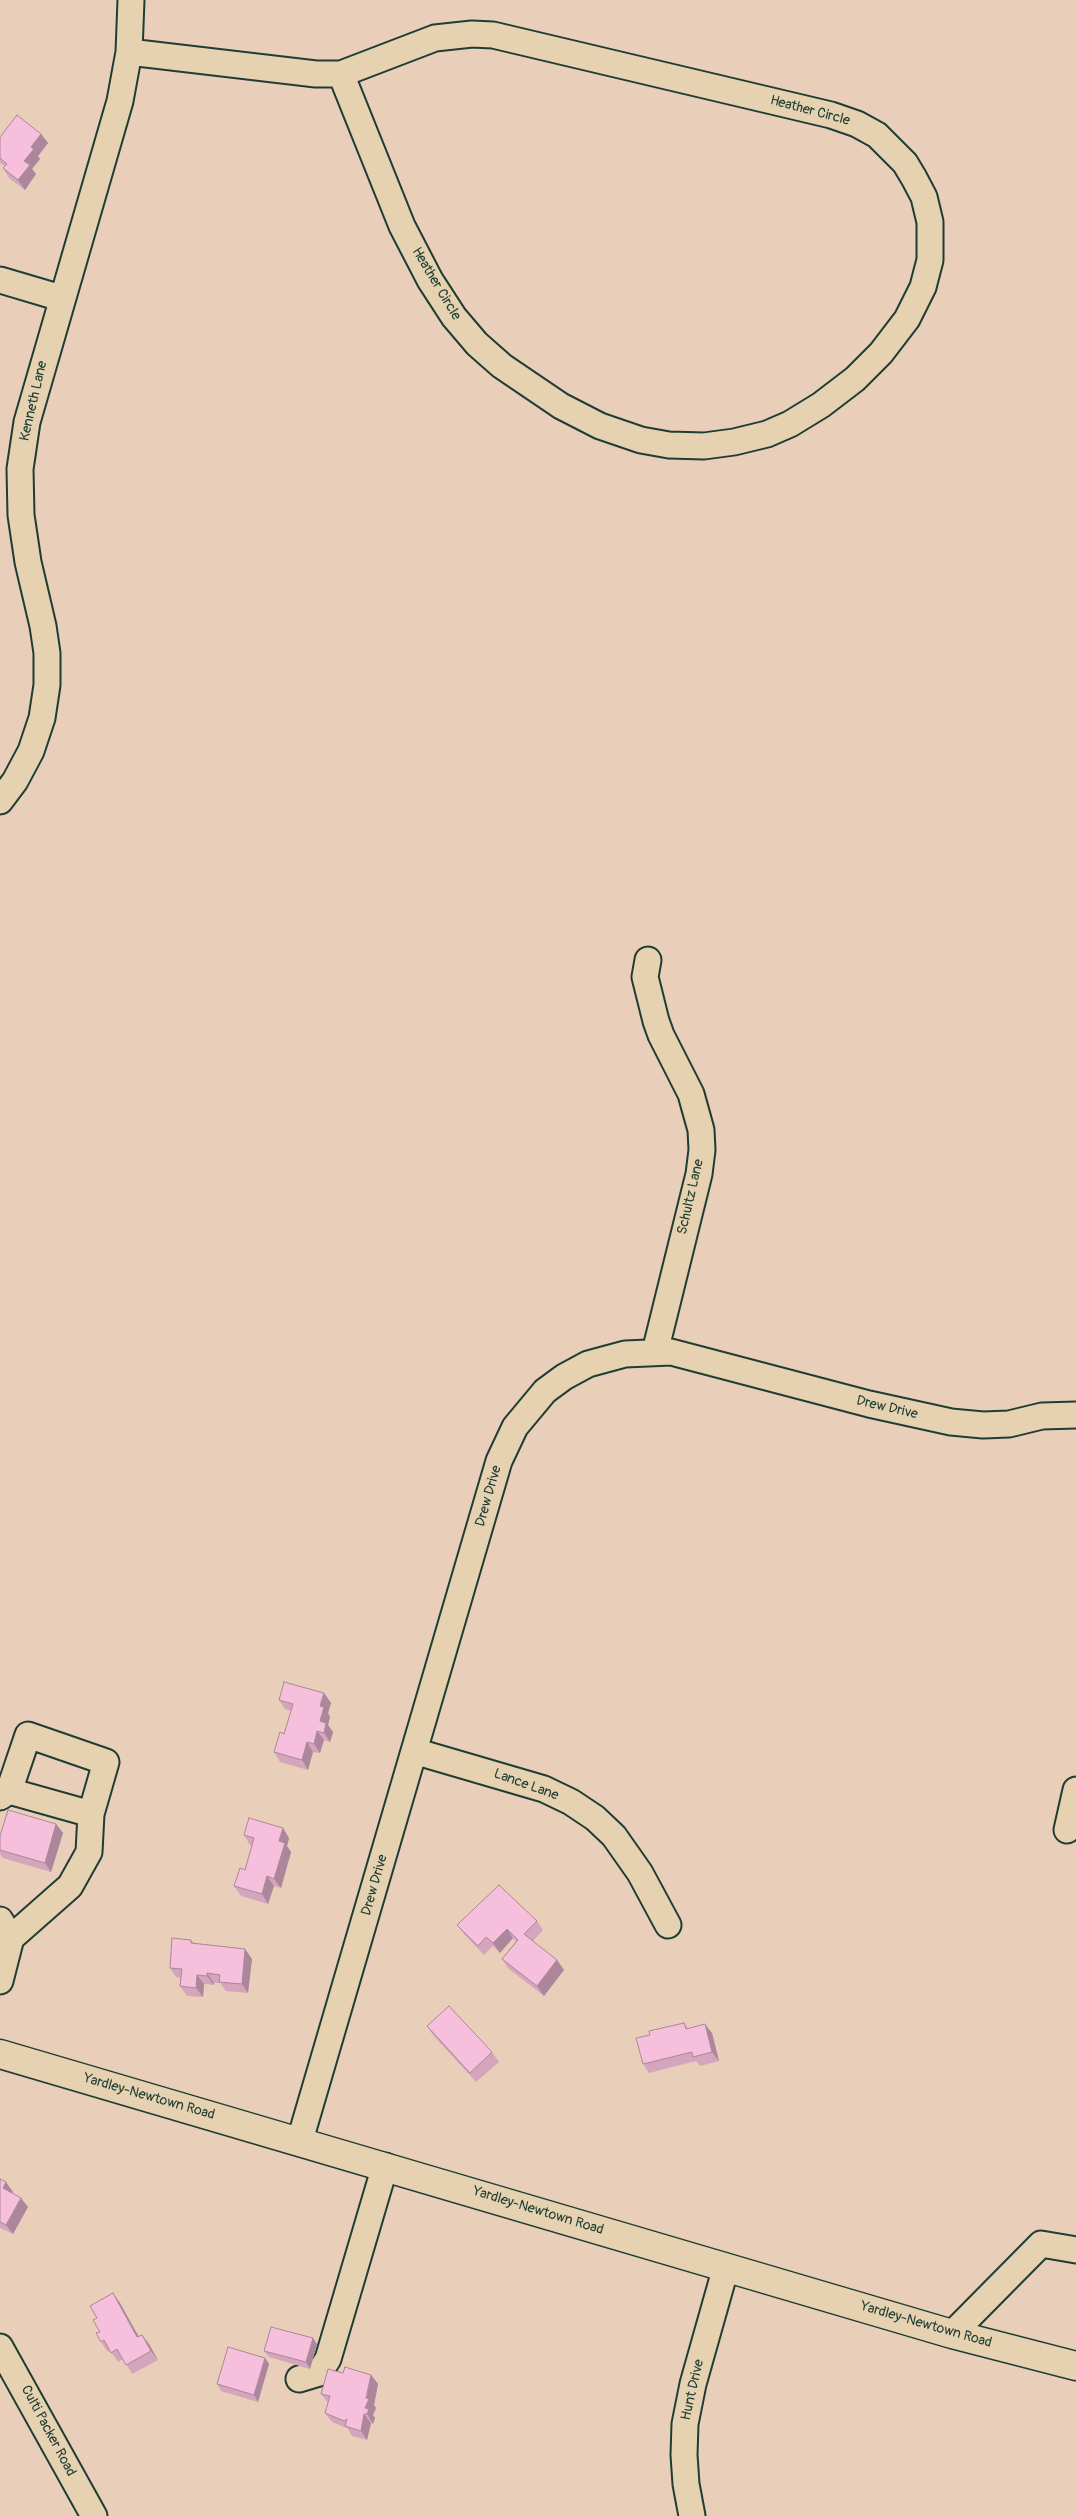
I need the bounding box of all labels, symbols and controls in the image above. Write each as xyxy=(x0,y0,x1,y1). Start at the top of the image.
street label: Heather Circle xyxy=(768,92,852,130)
street label: Heather Circle xyxy=(408,245,464,323)
street label: Kenneth Lane xyxy=(17,359,51,443)
street label: Schultz Lane xyxy=(674,1158,708,1236)
street label: Drew Drive xyxy=(855,1393,919,1423)
street label: Drew Drive xyxy=(472,1464,506,1528)
street label: Lance Lane xyxy=(491,1766,561,1804)
street label: Drew Drive xyxy=(358,1853,392,1917)
street label: Yardley-Newtown Road xyxy=(81,2070,217,2124)
street label: Yardley-Newtown Road xyxy=(470,2183,606,2239)
street label: Yardley-Newtown Road xyxy=(858,2298,994,2352)
street label: Hunt Drive xyxy=(678,2358,708,2422)
street label: Culti Packer Road xyxy=(17,2383,79,2479)

